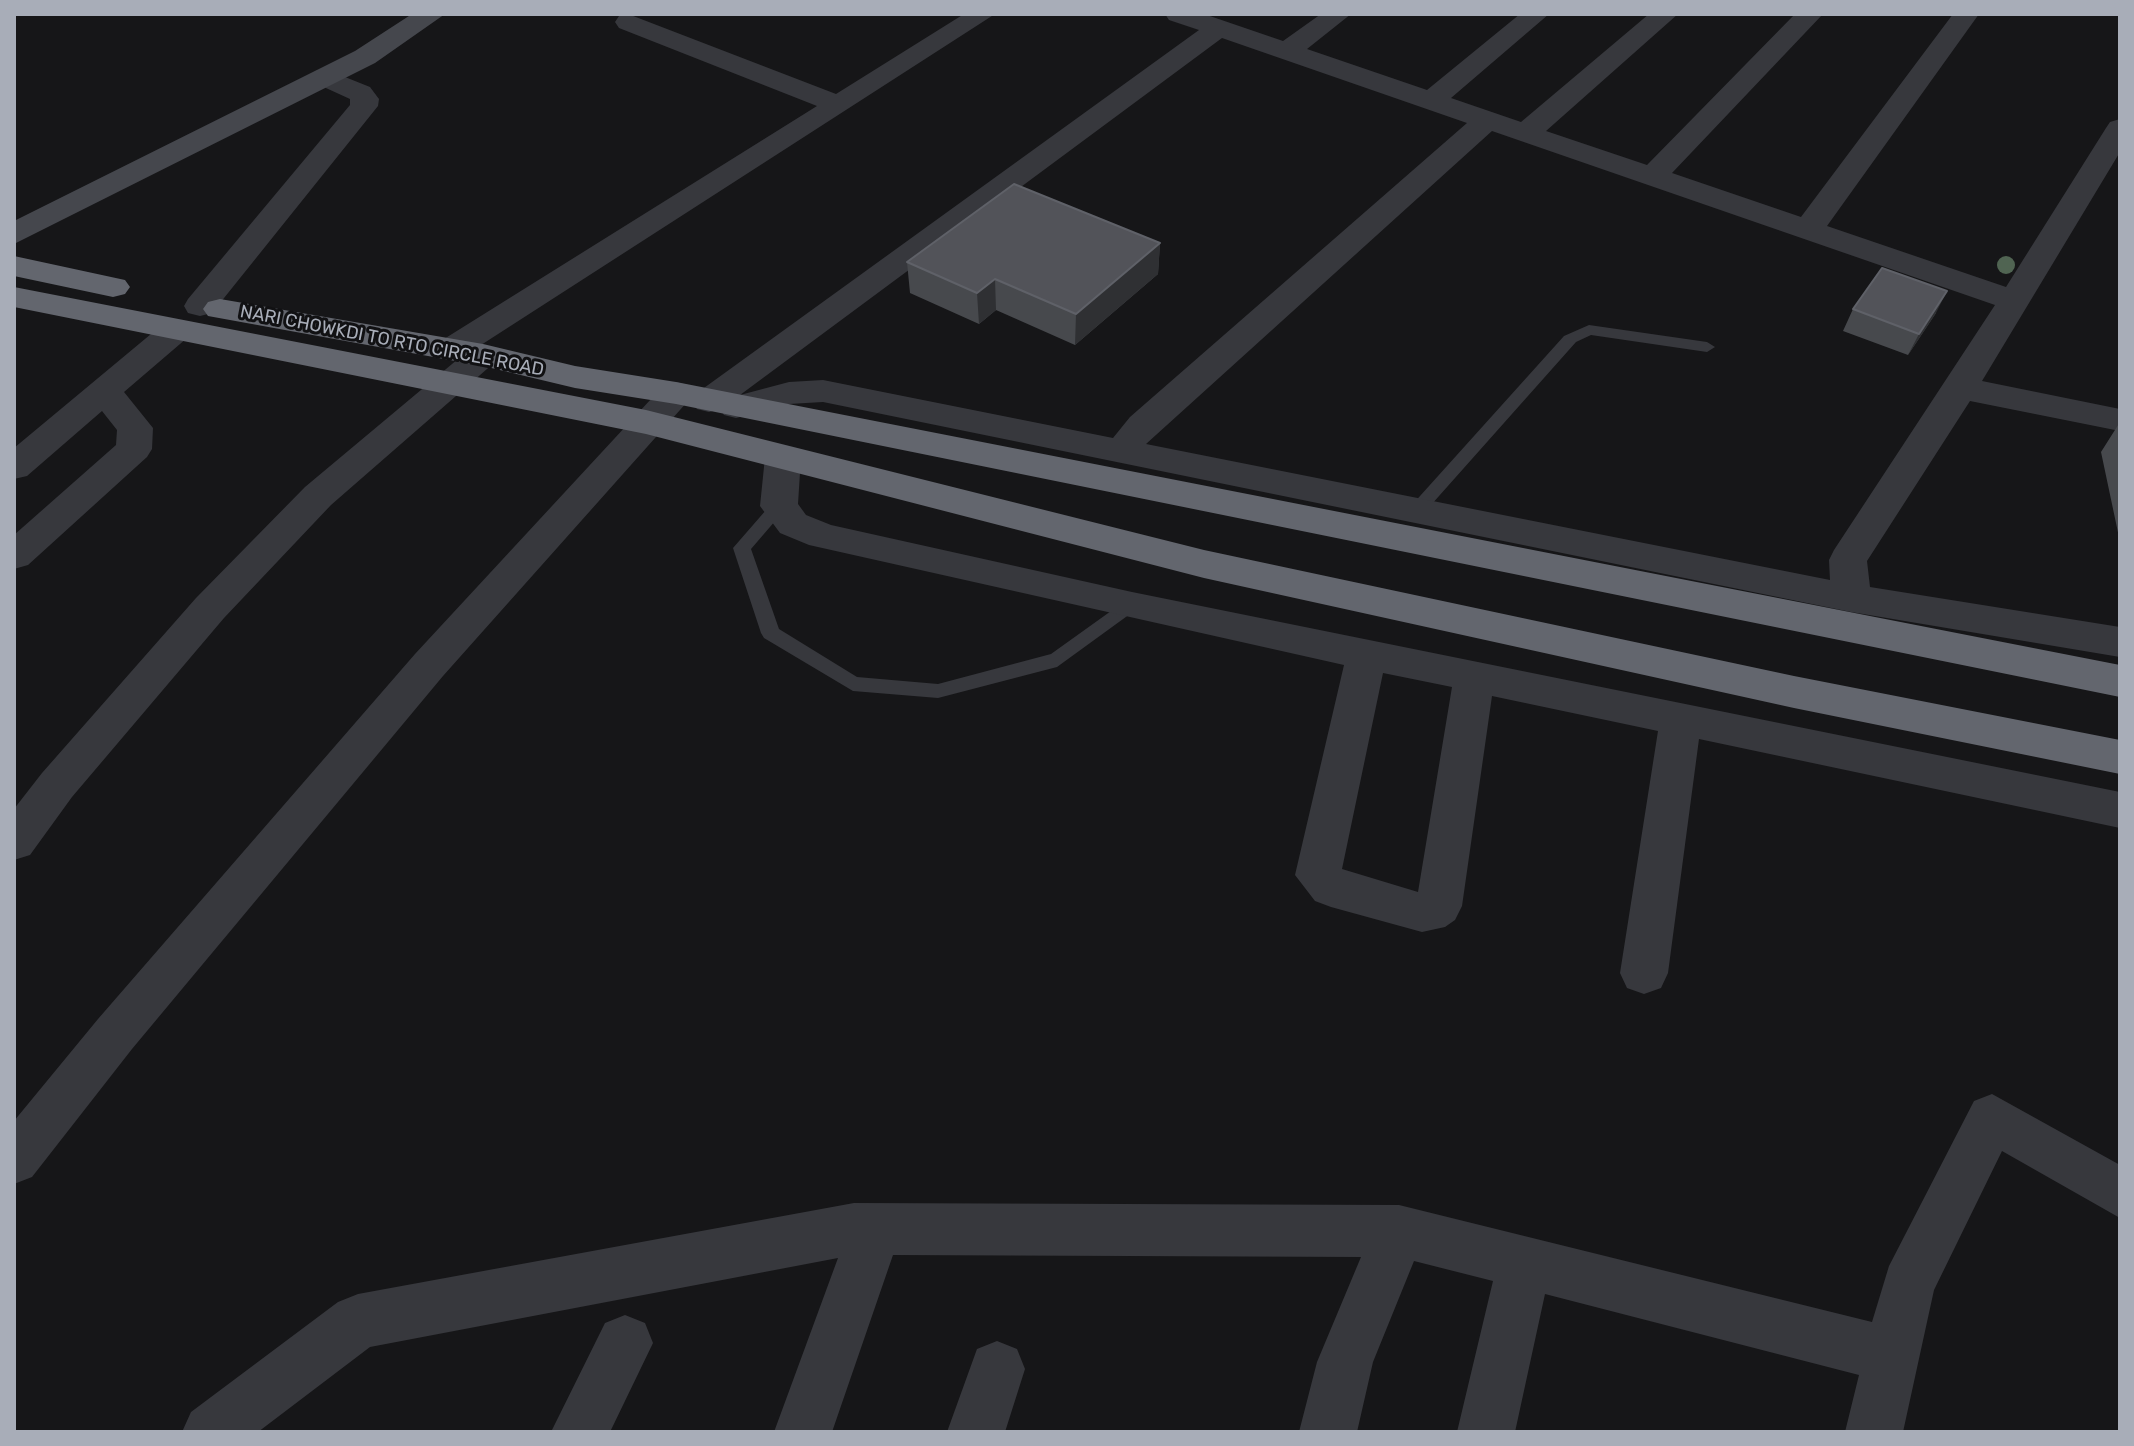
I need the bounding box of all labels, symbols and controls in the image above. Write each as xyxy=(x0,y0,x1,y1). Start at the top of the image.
street label: NARI CHOWKDI TO RTO CIRCLE ROAD xyxy=(238,301,546,381)

